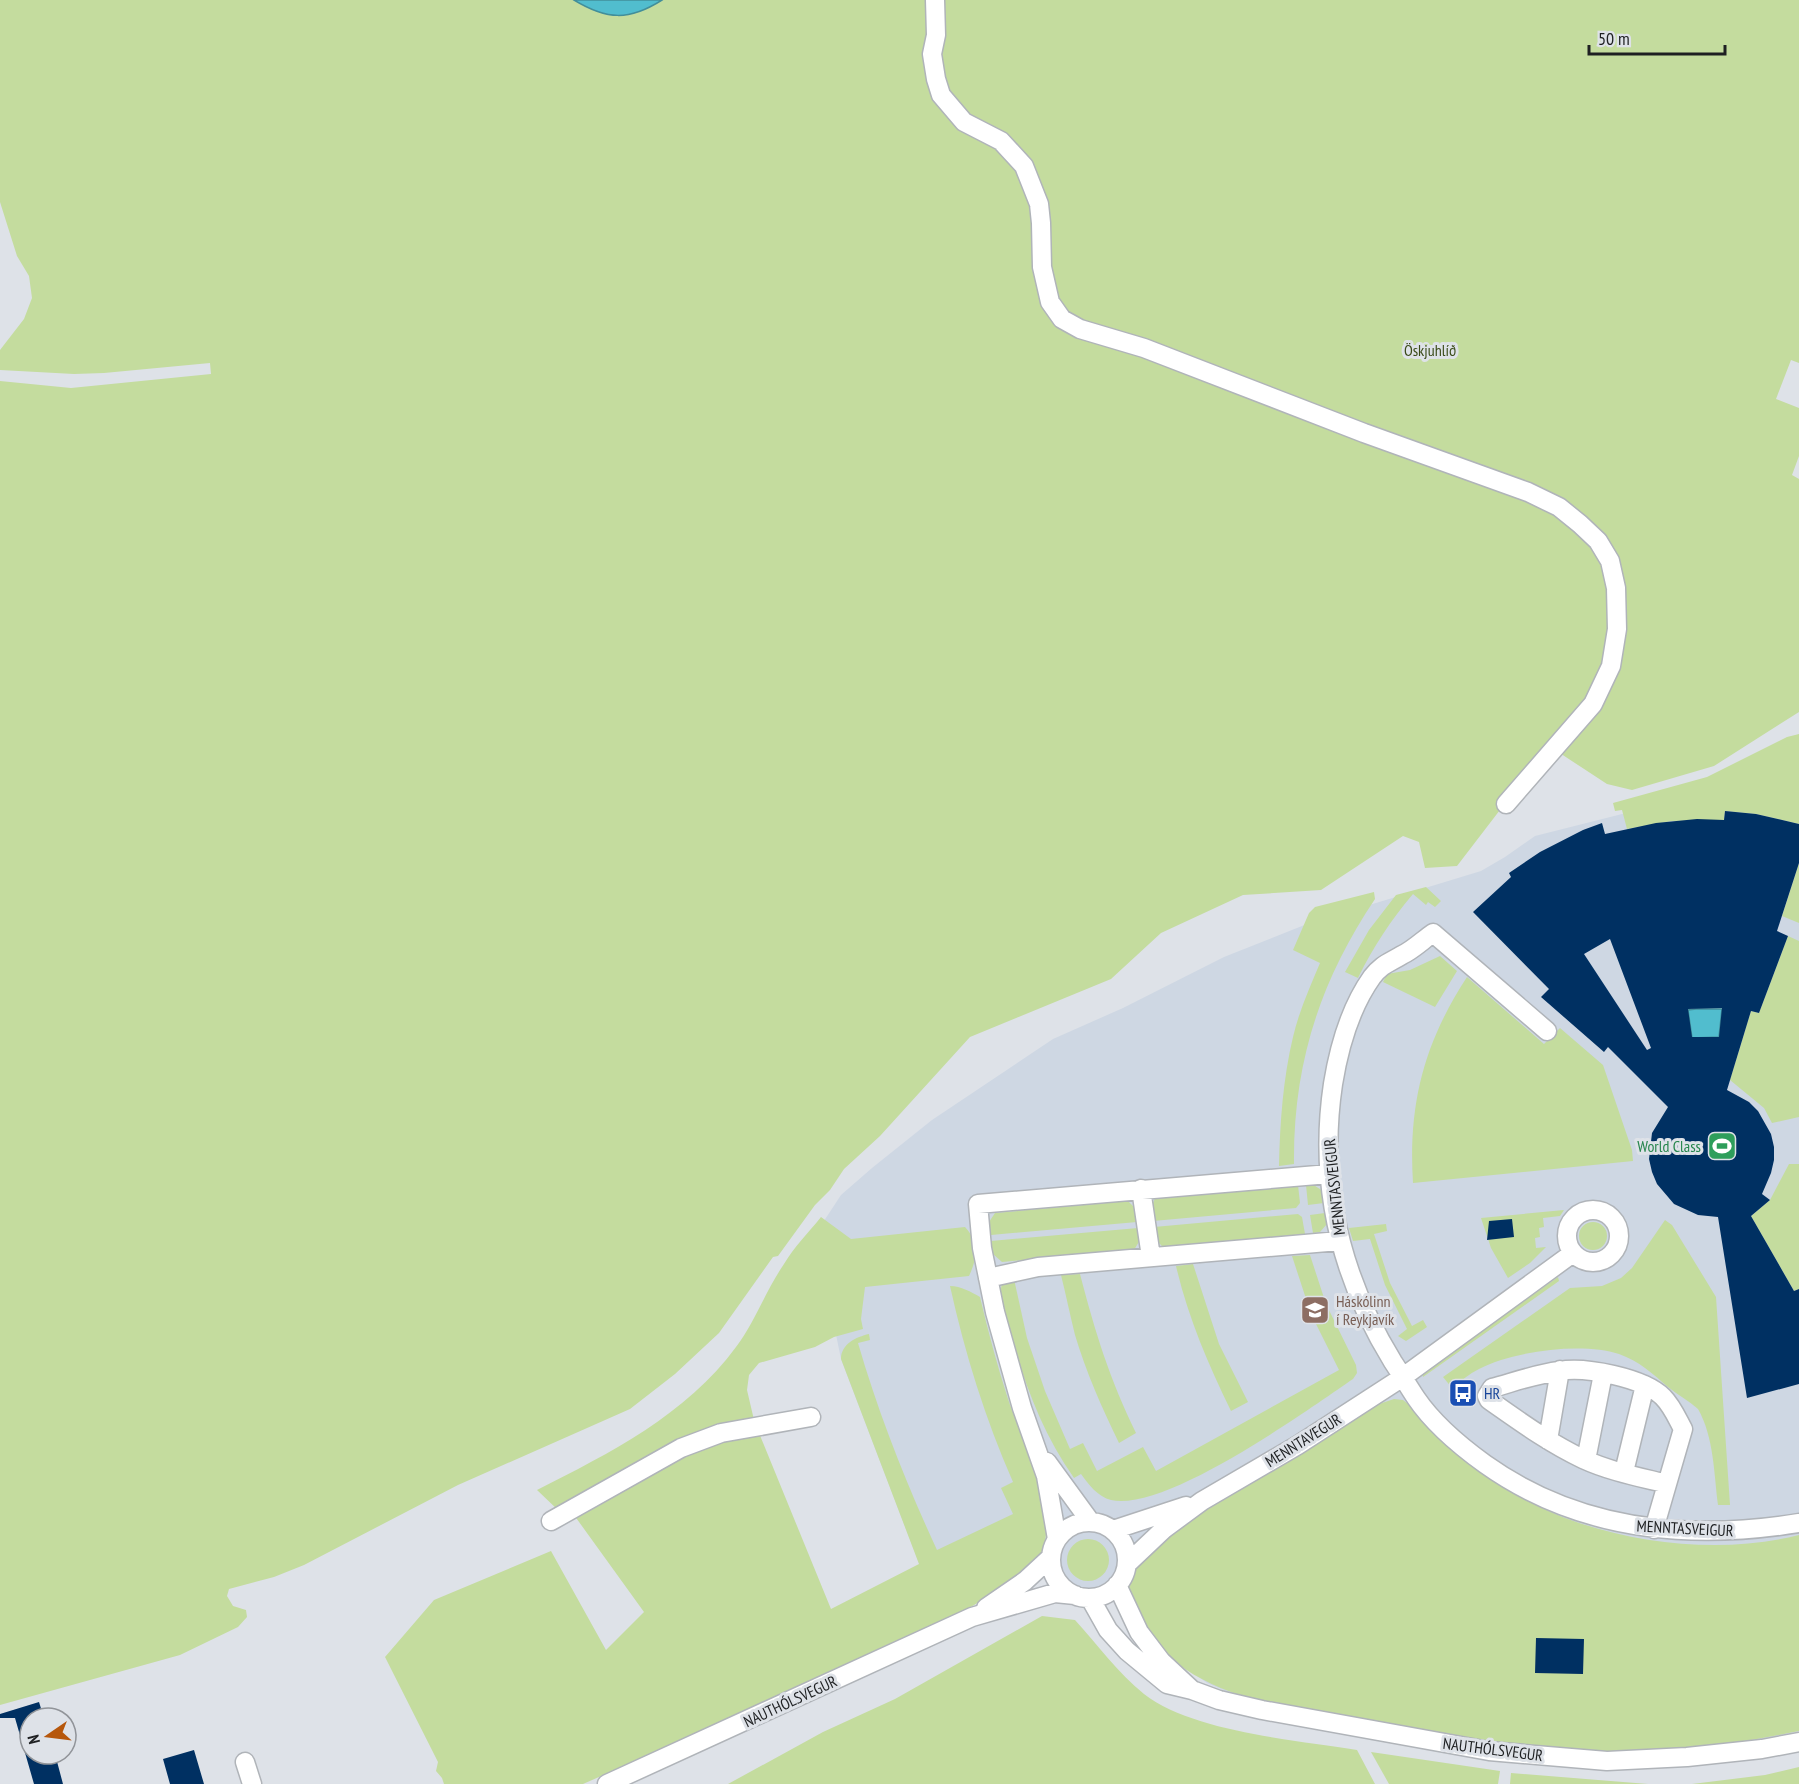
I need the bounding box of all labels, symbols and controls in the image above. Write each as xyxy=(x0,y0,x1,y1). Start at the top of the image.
scale bar xyxy=(1589,18,1726,56)
text: 50 m xyxy=(1598,27,1630,50)
park label: Öskjuhlíð xyxy=(1404,340,1456,360)
sports icon: World Class xyxy=(1706,1130,1738,1162)
place label: World Class xyxy=(1637,1136,1701,1156)
street label: MENNTASVEIGUR xyxy=(1319,1137,1349,1236)
place label: Háskólinn í Reykjavík xyxy=(1336,1291,1395,1329)
school or university icon: Háskólinn í Reykjavík xyxy=(1299,1294,1331,1326)
bus stop icon: HR xyxy=(1447,1377,1479,1409)
place label: HR xyxy=(1484,1383,1501,1403)
street label: MENNTAVEGUR xyxy=(1261,1409,1345,1471)
street label: MENNTASVEIGUR xyxy=(1636,1515,1734,1541)
street label: NAUTHÓLSVEGUR xyxy=(740,1671,840,1731)
north arrow xyxy=(18,1706,78,1766)
text: N xyxy=(23,1733,44,1746)
street label: NAUTHÓLSVEGUR xyxy=(1442,1733,1544,1765)

